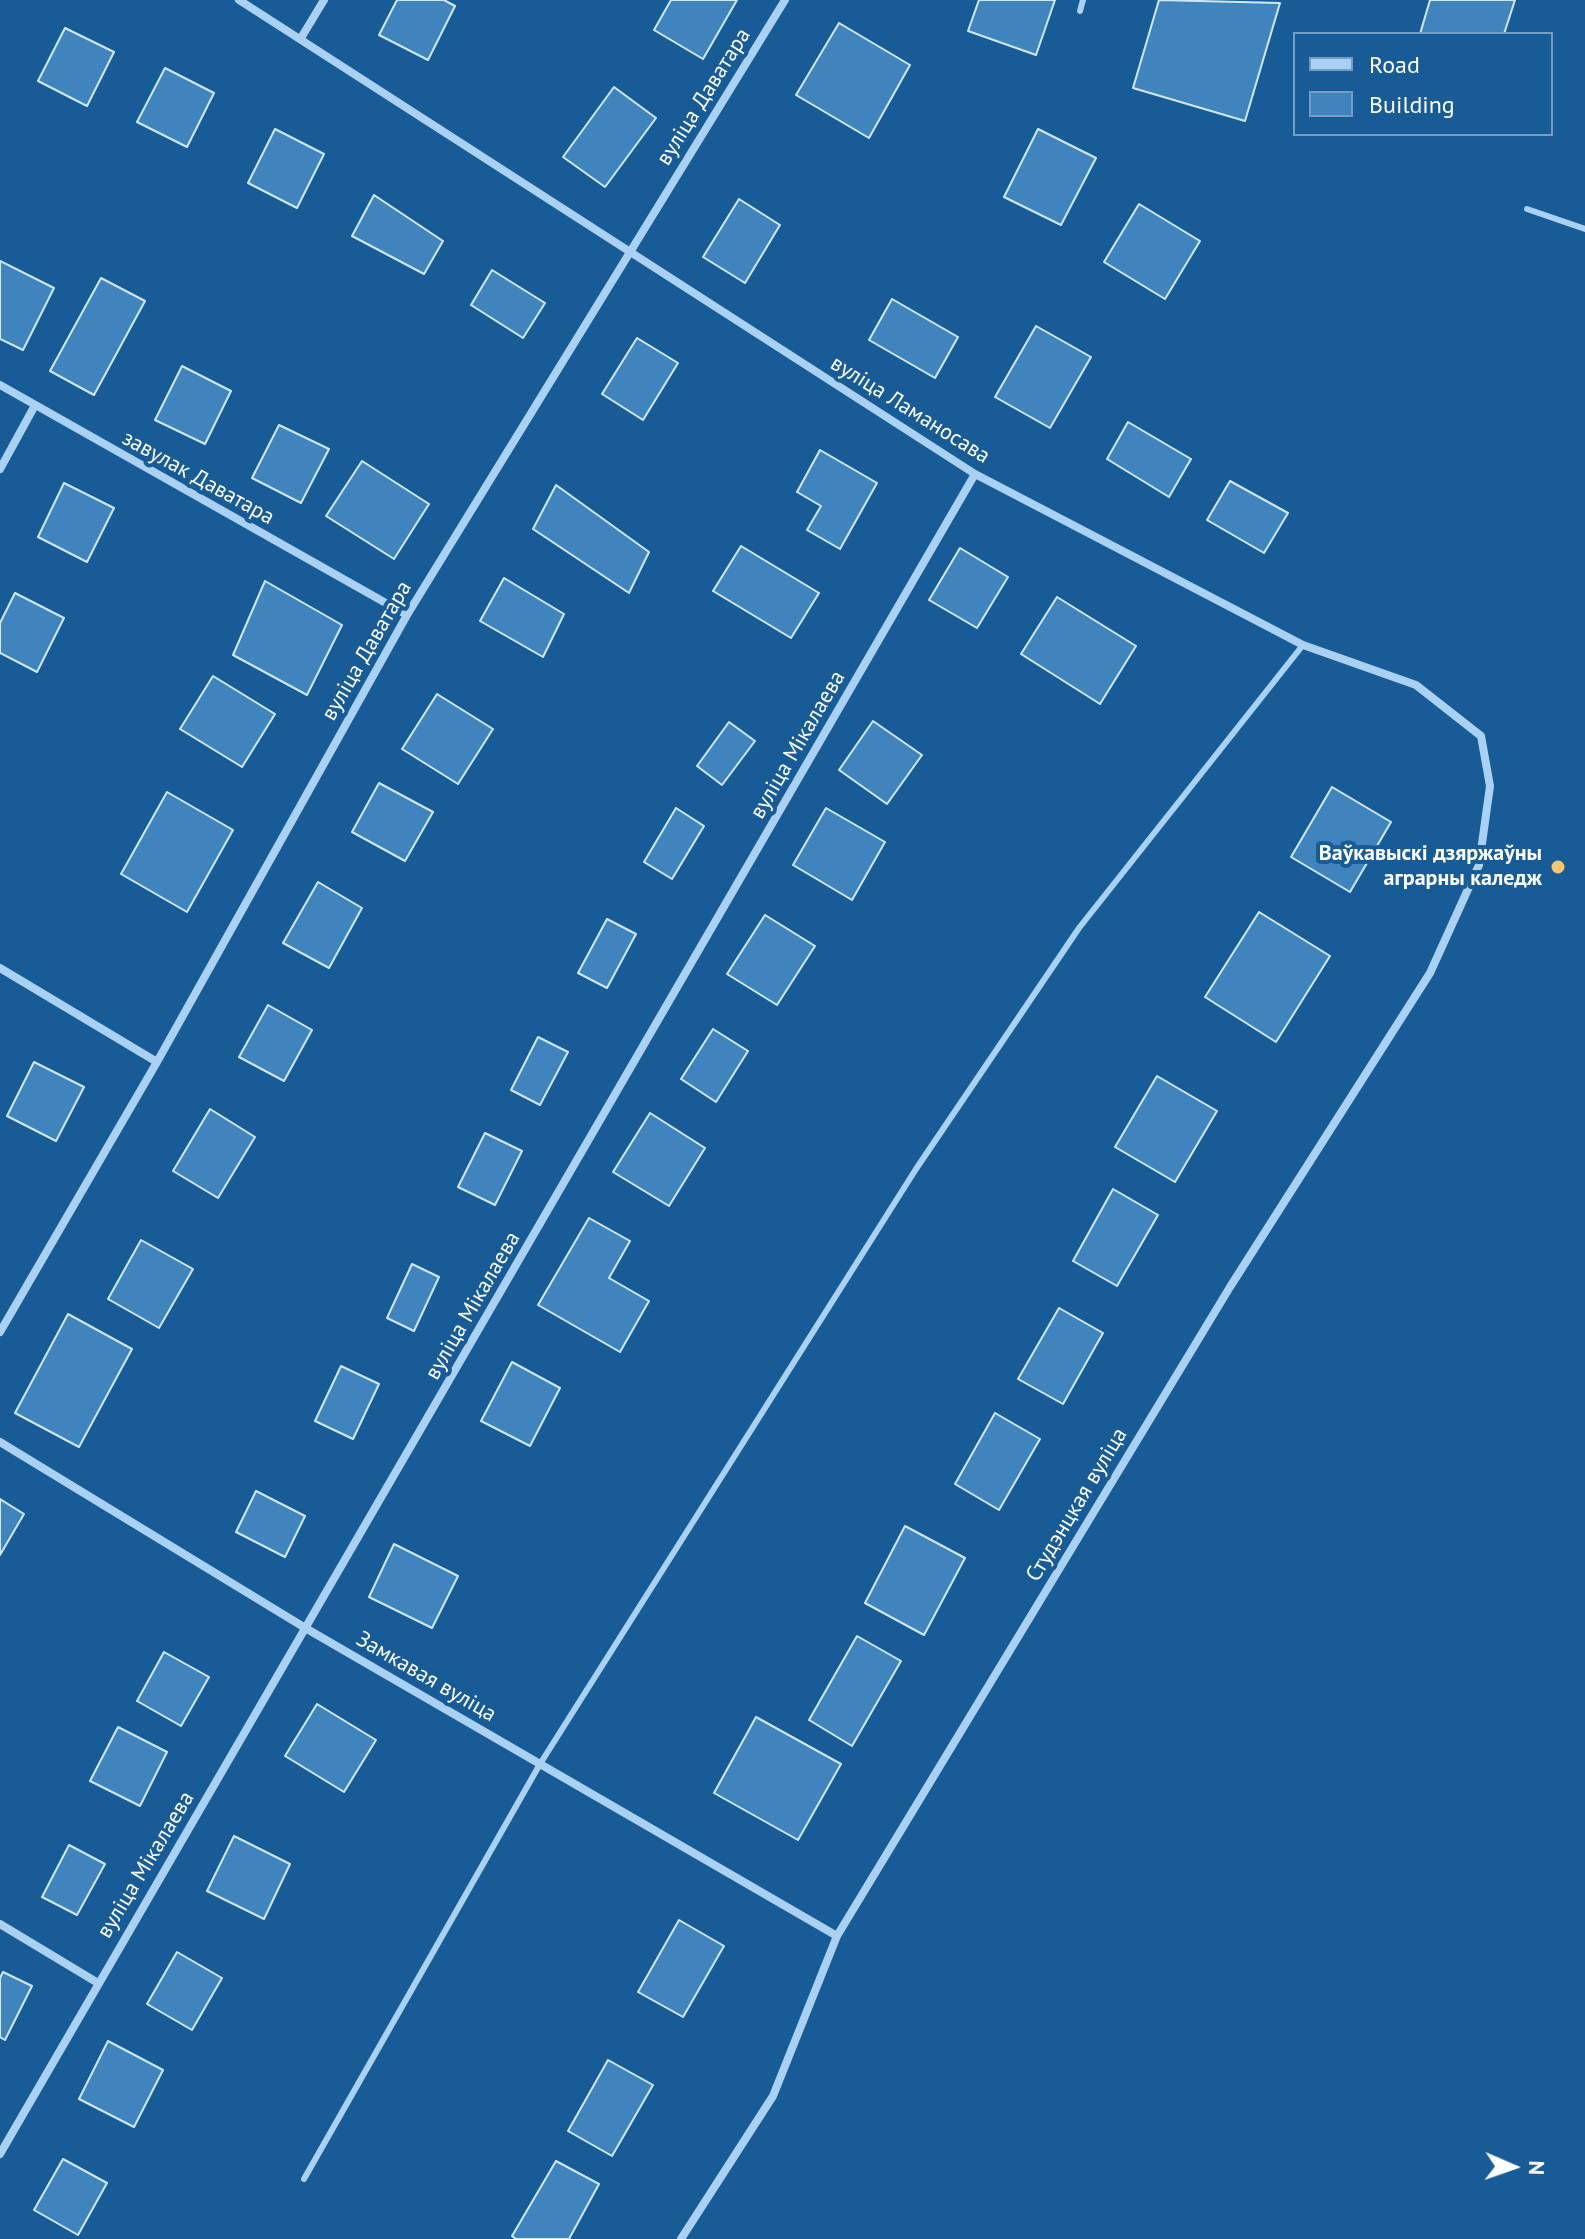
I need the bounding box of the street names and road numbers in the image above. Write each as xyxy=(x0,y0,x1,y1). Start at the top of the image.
street label: вуліца Даватара xyxy=(651,24,757,170)
street label: вуліца Ламаносава xyxy=(825,350,995,470)
street label: завулак Даватара xyxy=(117,425,279,531)
street label: вуліца Даватара xyxy=(316,577,418,725)
street label: вуліца Мікалаева xyxy=(745,666,851,824)
street label: вуліца Мікалаева xyxy=(420,1227,526,1385)
street label: Студэнцкая вуліца xyxy=(1021,1423,1133,1587)
street label: Замкавая вуліца xyxy=(351,1626,501,1728)
street label: вуліца Мікалаева xyxy=(92,1787,200,1943)

